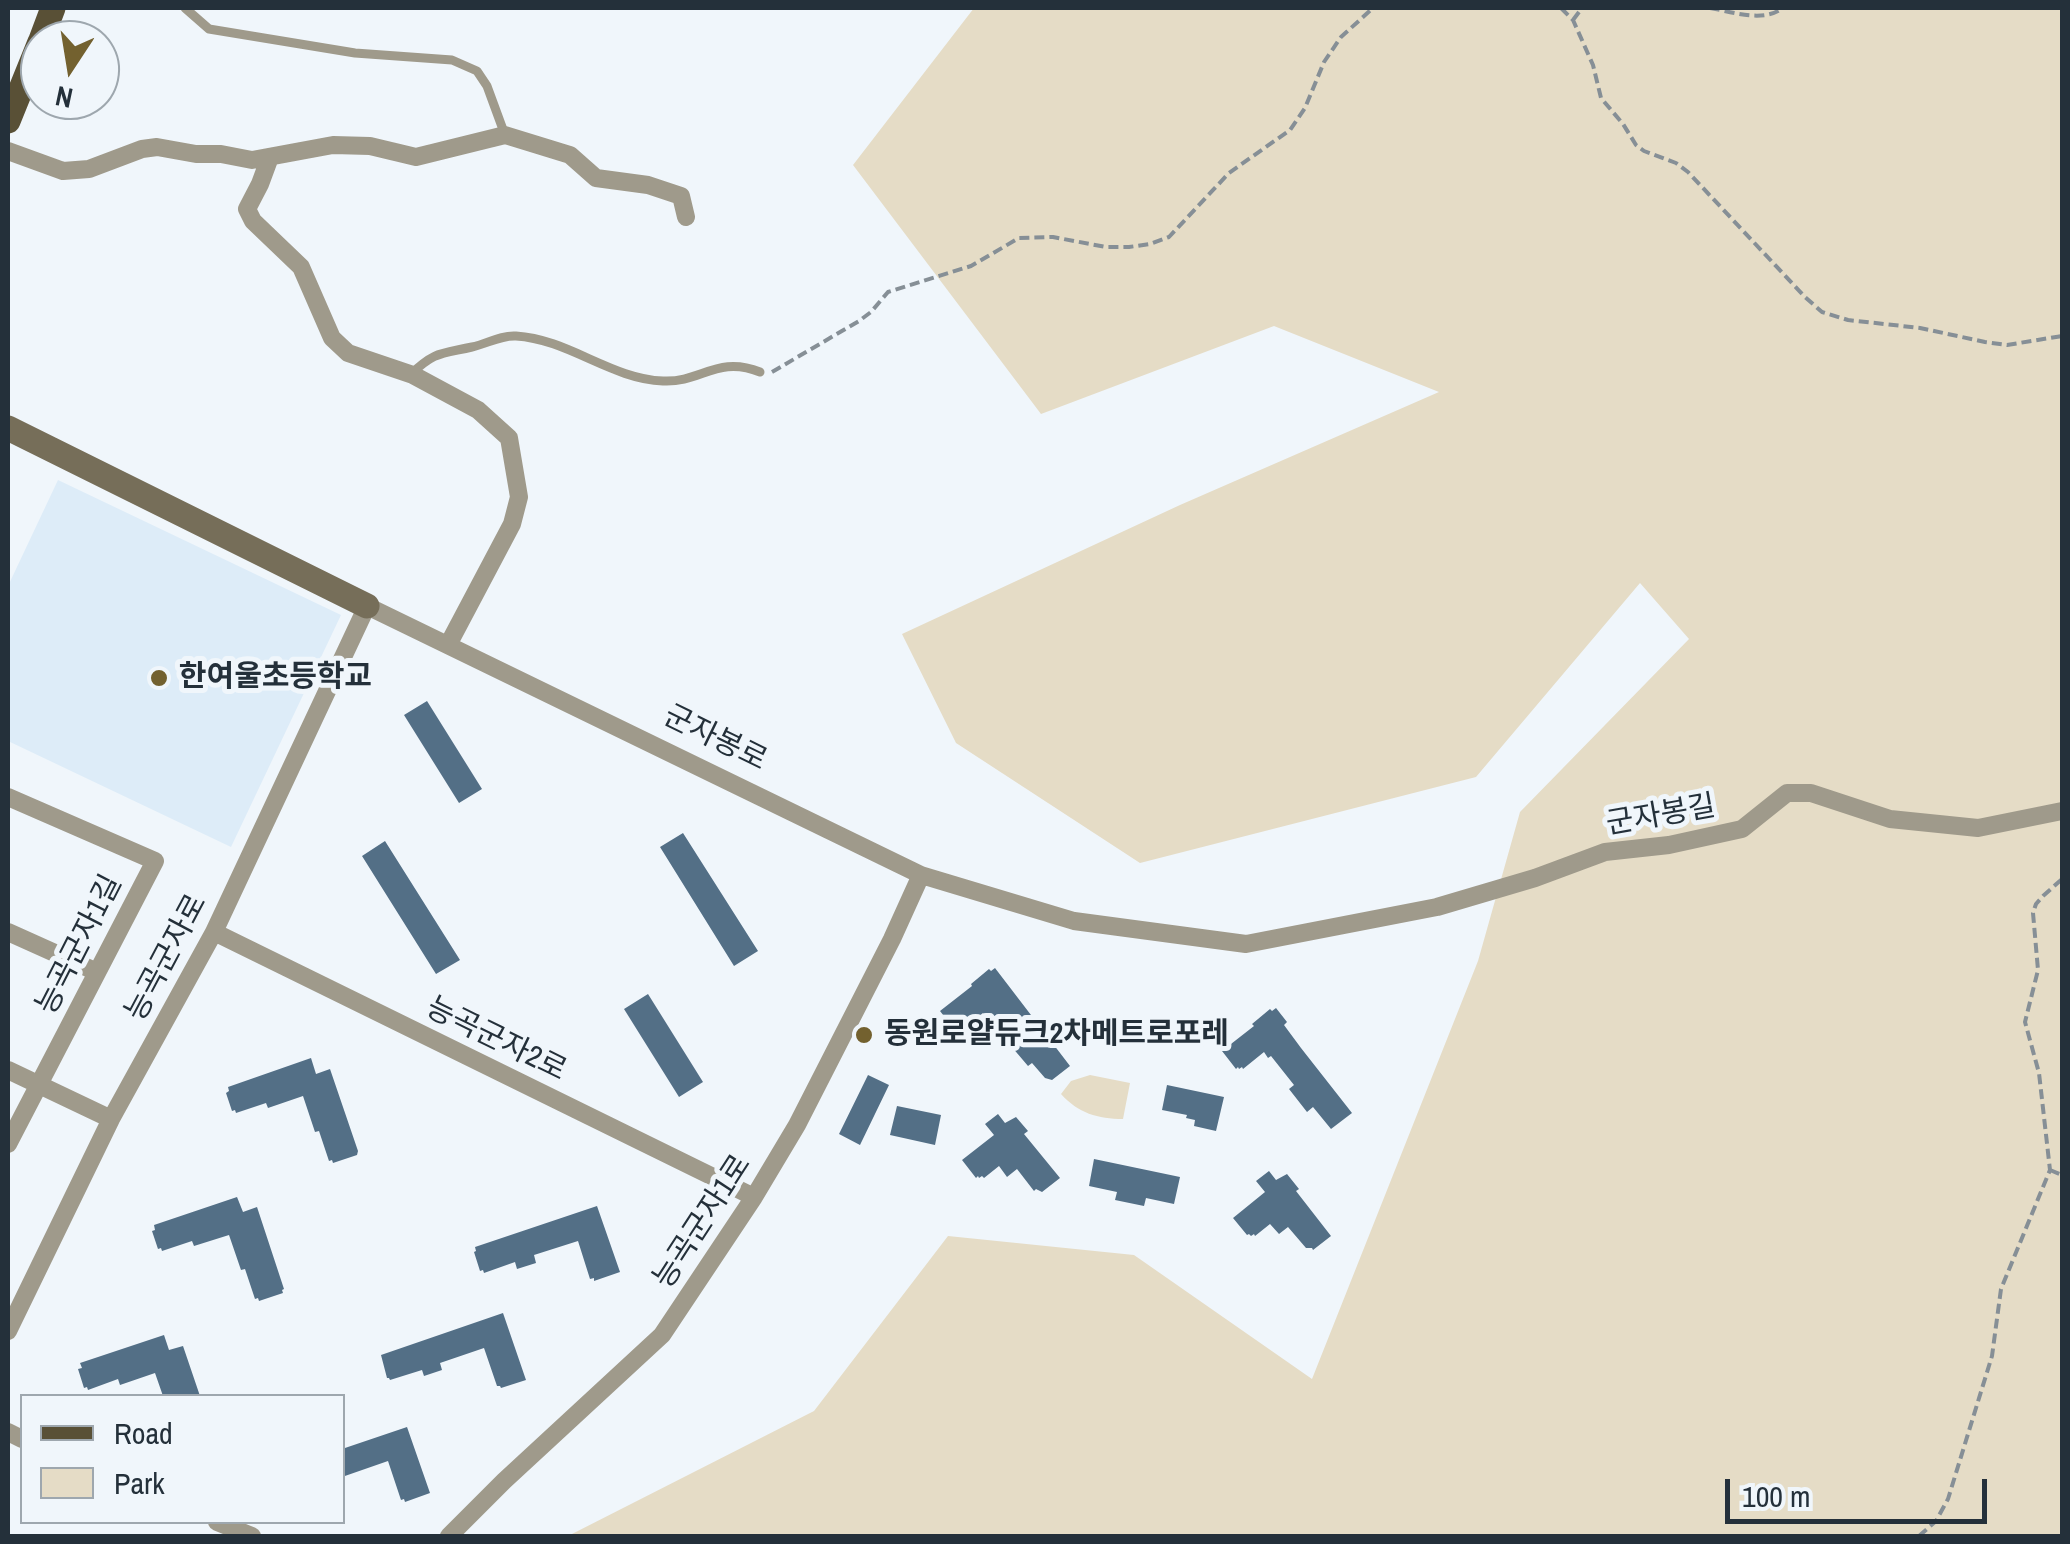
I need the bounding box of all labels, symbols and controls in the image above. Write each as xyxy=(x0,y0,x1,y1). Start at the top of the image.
north arrow xyxy=(20,20,120,120)
text: N xyxy=(52,77,76,118)
place label: 한여울초등학교 xyxy=(179,660,372,696)
marker: 한여울초등학교 xyxy=(148,667,170,689)
street label: 군자봉로 xyxy=(657,699,773,779)
street label: 군자봉길 xyxy=(1604,789,1718,843)
street label: 능곡군자1길 xyxy=(30,869,130,1021)
street label: 능곡군자로 xyxy=(119,889,215,1027)
street label: 능곡군자2로 xyxy=(420,991,572,1089)
place label: 동원로얄듀크2차메트로포레 xyxy=(884,1017,1229,1053)
marker: 동원로얄듀크2차메트로포레 xyxy=(853,1024,875,1046)
street label: 능곡군자1로 xyxy=(647,1149,759,1295)
legend xyxy=(20,1394,345,1524)
text: Road xyxy=(114,1413,173,1453)
scale bar xyxy=(1730,1459,1992,1521)
text: Park xyxy=(114,1463,165,1503)
text: 100 m xyxy=(1742,1476,1810,1516)

